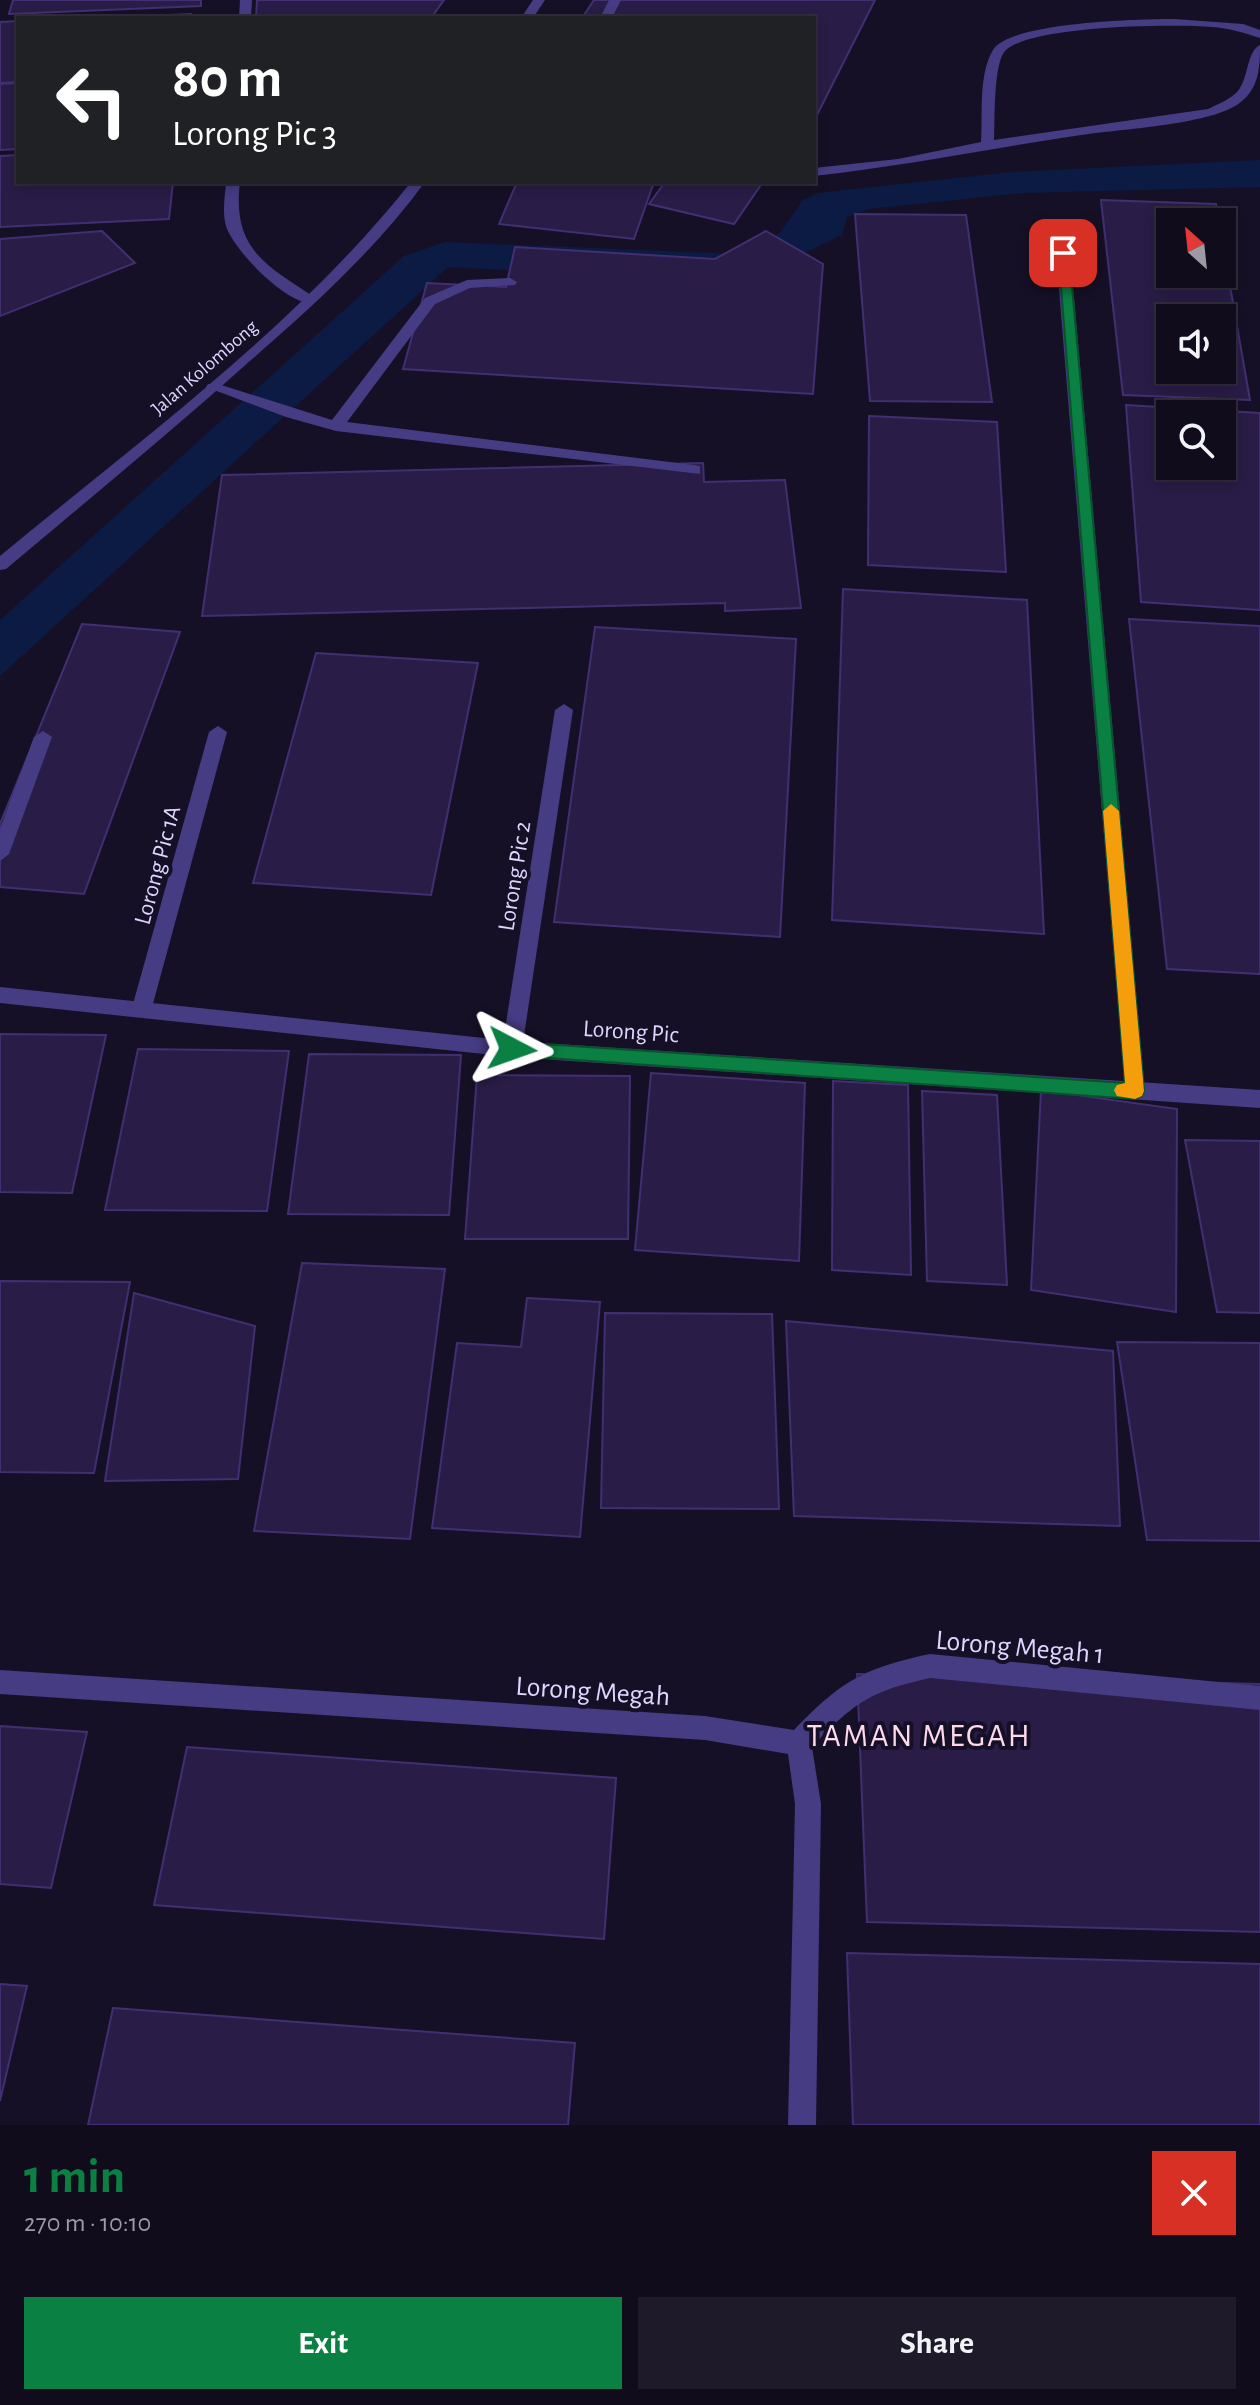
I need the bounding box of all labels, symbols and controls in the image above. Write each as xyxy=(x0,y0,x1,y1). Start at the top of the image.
icon: left xyxy=(40,48,144,152)
text: 80 m xyxy=(172,51,282,107)
text: Lorong Pic 3 xyxy=(172,116,337,152)
north arrow xyxy=(1156,208,1236,288)
map controls xyxy=(1156,208,1236,480)
pin xyxy=(1029,219,1097,287)
icon: arrive xyxy=(1041,231,1085,275)
button: sound xyxy=(1156,304,1236,384)
street label: Jalan Kolombong xyxy=(148,316,262,419)
button: search xyxy=(1156,400,1236,480)
street label: Lorong Pic 1A xyxy=(131,803,185,927)
street label: Lorong Pic 2 xyxy=(494,819,536,933)
position arrow xyxy=(470,1007,554,1091)
street label: Lorong Pic xyxy=(582,1017,680,1047)
street label: Lorong Megah 1 xyxy=(934,1627,1105,1669)
street label: Lorong Megah xyxy=(515,1673,671,1711)
district label: TAMAN MEGAH xyxy=(806,1720,1032,1752)
button: close xyxy=(1152,2151,1236,2235)
text: 1 min xyxy=(24,2154,125,2202)
text: 270 m · 10:10 xyxy=(24,2210,151,2236)
button: Exit xyxy=(24,2297,622,2389)
button: Share xyxy=(638,2297,1236,2389)

